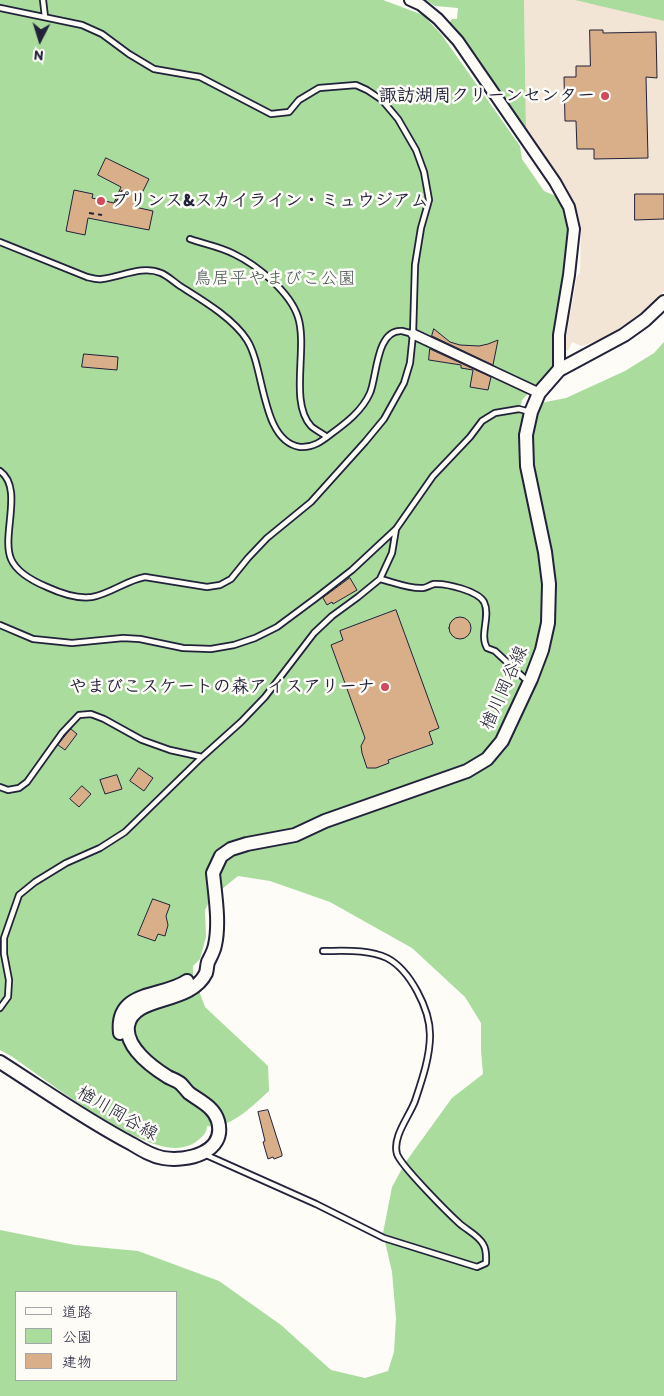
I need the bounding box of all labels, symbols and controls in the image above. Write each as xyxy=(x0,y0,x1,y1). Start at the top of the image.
north arrow xyxy=(15,15,65,65)
text: N xyxy=(33,47,44,64)
place label: 諏訪湖周クリーンセンター xyxy=(379,85,595,107)
marker: 諏訪湖周クリーンセンター xyxy=(599,90,611,102)
place label: プリンス&スカイライン・ミュウジアム xyxy=(111,190,429,212)
marker: プリンス&スカイライン・ミュウジアム xyxy=(95,195,107,207)
park label: 鳥居平やまびこ公園 xyxy=(194,268,356,290)
street label: 楢川岡谷線 xyxy=(477,642,533,734)
place label: やまびこスケートの森アイスアリーナ xyxy=(69,676,375,698)
marker: やまびこスケートの森アイスアリーナ xyxy=(379,681,391,693)
street label: 楢川岡谷線 xyxy=(73,1082,161,1146)
legend xyxy=(15,1291,178,1381)
text: 道路 xyxy=(62,1303,92,1321)
text: 公園 xyxy=(62,1328,92,1346)
text: 建物 xyxy=(62,1353,92,1371)

